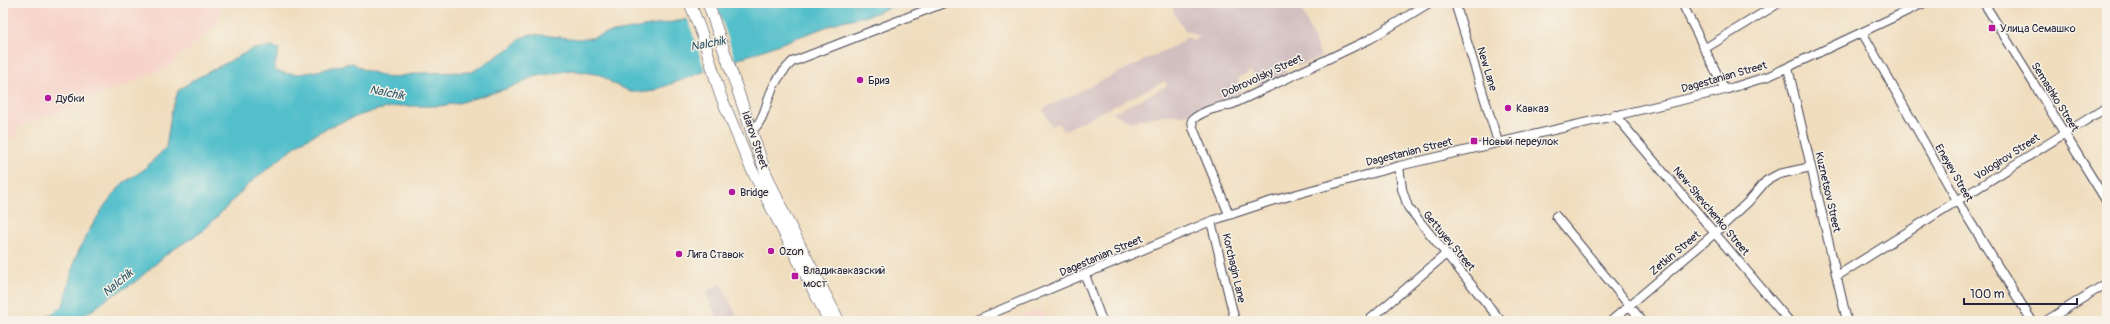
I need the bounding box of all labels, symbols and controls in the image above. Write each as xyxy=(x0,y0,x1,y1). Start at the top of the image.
place label: Улица Семашко xyxy=(2000,22,2076,35)
marker: Улица Семашко xyxy=(1987,23,1997,33)
water label: Nalchik xyxy=(689,33,728,55)
street label: New Lane xyxy=(1474,45,1500,93)
street label: Dobrovolsky Street xyxy=(1220,51,1305,100)
street label: Dagestanian Street xyxy=(1680,58,1769,95)
street label: Semashko Street xyxy=(2028,60,2082,135)
place label: Бриз xyxy=(868,74,890,87)
marker: Бриз xyxy=(855,75,865,85)
water label: Nalchik xyxy=(368,82,407,104)
place label: Дубки xyxy=(55,92,84,105)
marker: Дубки xyxy=(43,93,53,103)
place label: Кавказ xyxy=(1516,102,1549,115)
marker: Кавказ xyxy=(1503,103,1513,113)
street label: Idarov Street xyxy=(739,109,771,171)
street label: Vologirov Street xyxy=(1972,131,2043,183)
street label: Dagestanian Street xyxy=(1364,135,1454,169)
place label: Новый переулок xyxy=(1482,135,1559,148)
marker: Новый переулок xyxy=(1469,136,1479,146)
street label: Eneyev Street xyxy=(1932,142,1976,205)
street label: Kuznetsov Street xyxy=(1812,151,1844,234)
street label: New-Shevchenko Street xyxy=(1670,164,1752,258)
place label: Bridge xyxy=(740,186,769,199)
marker: Bridge xyxy=(727,187,737,197)
street label: Gettuyev Street xyxy=(1420,208,1478,274)
street label: Zetkin Street xyxy=(1647,228,1703,278)
street label: Korchagin Lane xyxy=(1220,232,1248,305)
street label: Dagestanian Street xyxy=(1058,233,1145,279)
place label: Ozon xyxy=(779,245,804,258)
marker: Ozon xyxy=(766,246,776,256)
place label: Лига Ставок xyxy=(686,248,744,261)
marker: Лига Ставок xyxy=(674,249,684,259)
place label: Владикавказский мост xyxy=(803,264,885,290)
water label: Nalchik xyxy=(100,265,137,300)
marker: Владикавказский мост xyxy=(790,271,800,281)
scale bar xyxy=(1964,280,2077,306)
text: 100 m xyxy=(1970,287,2005,302)

